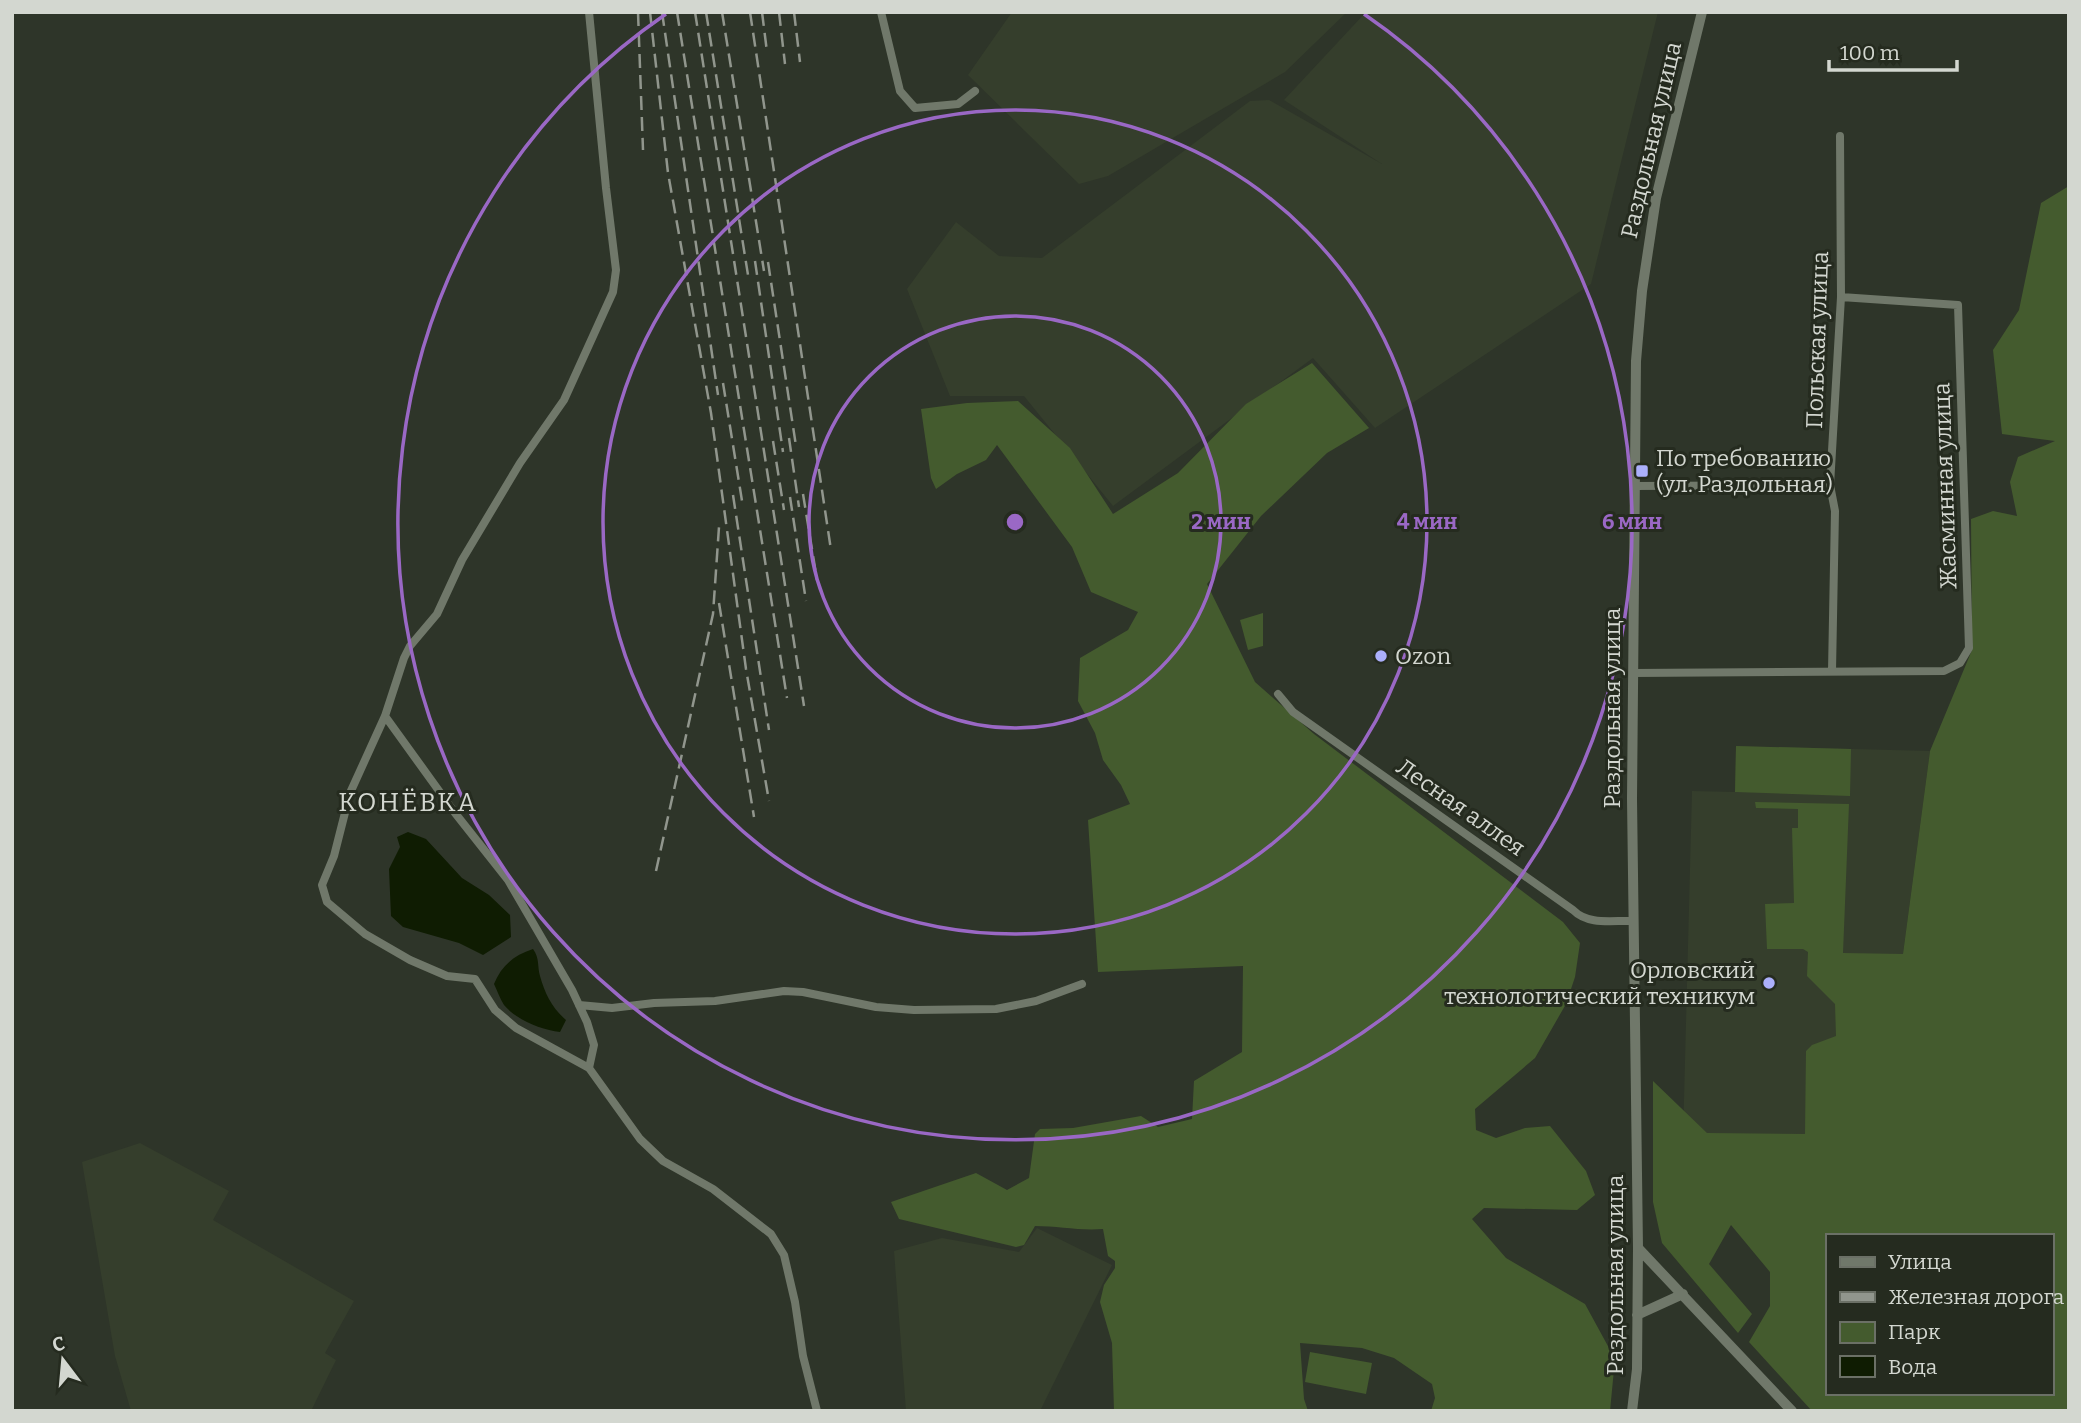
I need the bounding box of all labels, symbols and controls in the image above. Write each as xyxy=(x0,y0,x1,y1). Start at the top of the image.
scale bar xyxy=(1829,28,1957,72)
street label: Раздольная улица xyxy=(1615,39,1687,241)
text: 100 m xyxy=(1840,40,1900,66)
street label: Польская улица xyxy=(1800,250,1834,429)
street label: Жасминная улица xyxy=(1927,382,1963,590)
place label: По требованию (ул. Раздольная) xyxy=(1656,444,1833,498)
marker: По требованию (ул. Раздольная) xyxy=(1634,463,1650,479)
text: 2 мин xyxy=(1191,509,1251,535)
text: 4 мин xyxy=(1397,509,1457,535)
text: 6 мин xyxy=(1602,509,1662,535)
centre of rings xyxy=(1003,510,1027,534)
street label: Раздольная улица xyxy=(1598,607,1626,808)
place label: Ozon xyxy=(1395,642,1451,670)
marker: Ozon xyxy=(1373,648,1389,664)
street label: Лесная аллея xyxy=(1391,752,1531,862)
district label: КОНЁВКА xyxy=(338,787,478,818)
place label: Орловский технологический техникум xyxy=(1444,956,1755,1010)
marker: Орловский технологический техникум xyxy=(1761,975,1777,991)
street label: Раздольная улица xyxy=(1601,1174,1629,1375)
legend xyxy=(1826,1234,2053,1395)
text: Улица xyxy=(1888,1249,1952,1275)
text: Железная дорога xyxy=(1888,1284,2065,1310)
text: Парк xyxy=(1888,1319,1941,1345)
north arrow xyxy=(28,1325,98,1395)
text: С xyxy=(50,1331,67,1357)
text: Вода xyxy=(1888,1354,1938,1380)

